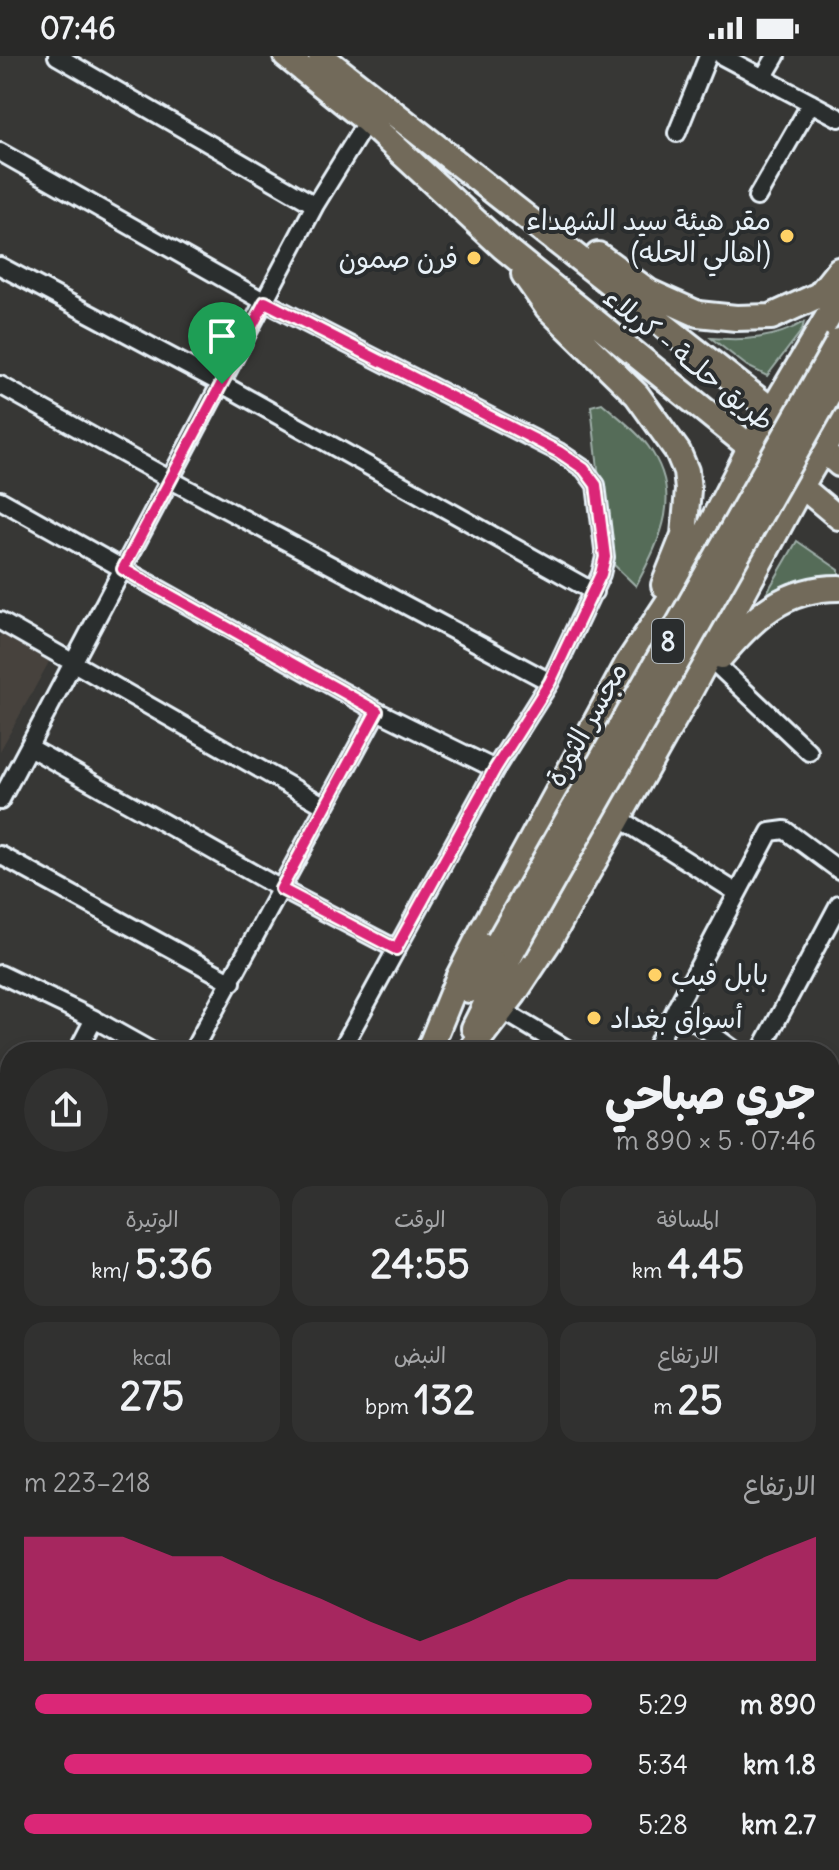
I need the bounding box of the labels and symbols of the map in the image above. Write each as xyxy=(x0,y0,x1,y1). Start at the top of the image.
place label: مقر هيئة سيد الشهداء (اهالي الحله) xyxy=(526,202,771,277)
marker: مقر هيئة سيد الشهداء (اهالي الحله) xyxy=(778,227,796,245)
place label: فرن صمون xyxy=(339,240,458,276)
marker: فرن صمون xyxy=(465,249,483,267)
street label: طريق حلــة - كربلاء xyxy=(596,279,782,439)
pin xyxy=(188,302,256,384)
road number: 8 xyxy=(652,619,684,663)
street label: مجسر الثورة xyxy=(537,655,635,793)
place label: بابل فيب xyxy=(671,957,768,993)
marker: بابل فيب xyxy=(646,966,664,984)
place label: أسواق بغداد xyxy=(610,1000,743,1036)
marker: أسواق بغداد xyxy=(585,1009,603,1027)

